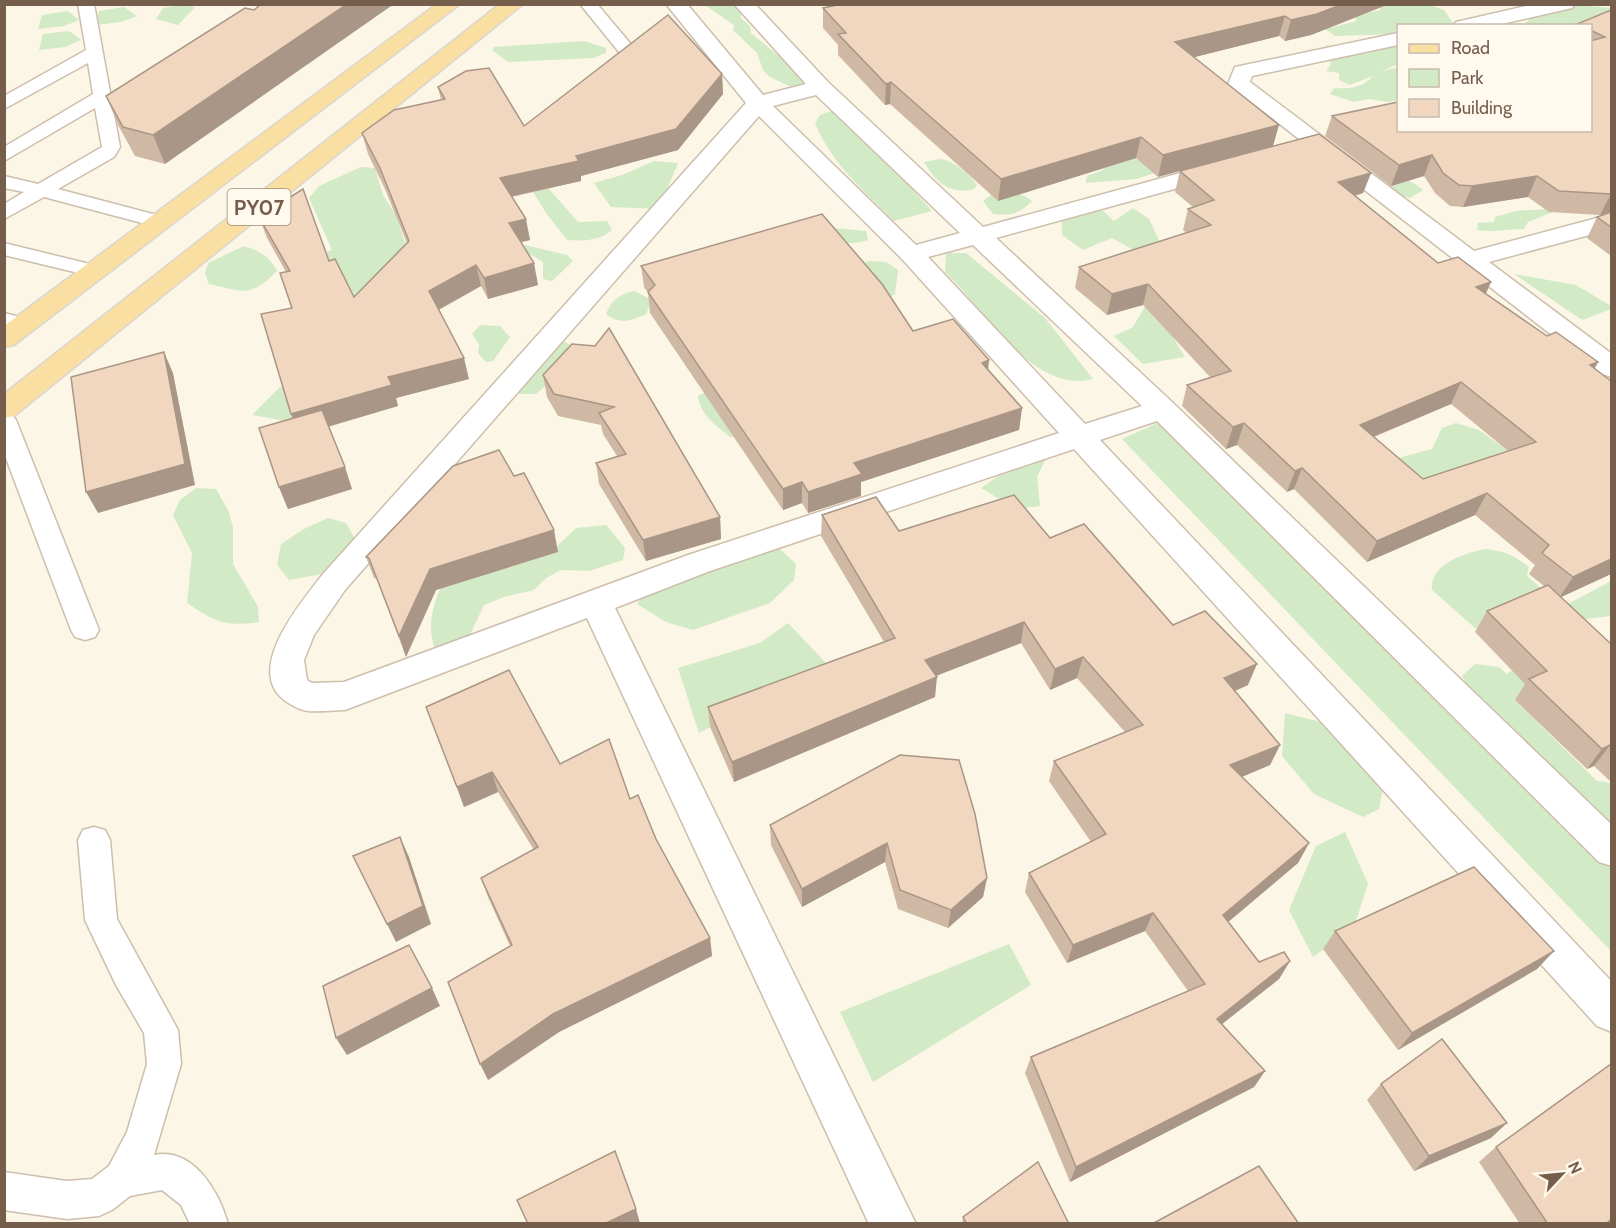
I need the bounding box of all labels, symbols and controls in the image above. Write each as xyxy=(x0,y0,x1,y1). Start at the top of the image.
legend xyxy=(1397,24,1592,132)
text: Road xyxy=(1451,37,1490,59)
text: Park xyxy=(1451,67,1484,89)
text: Building xyxy=(1451,97,1513,119)
road number: PY07 xyxy=(228,189,290,225)
north arrow xyxy=(1532,1144,1592,1204)
text: N xyxy=(1564,1158,1586,1177)

